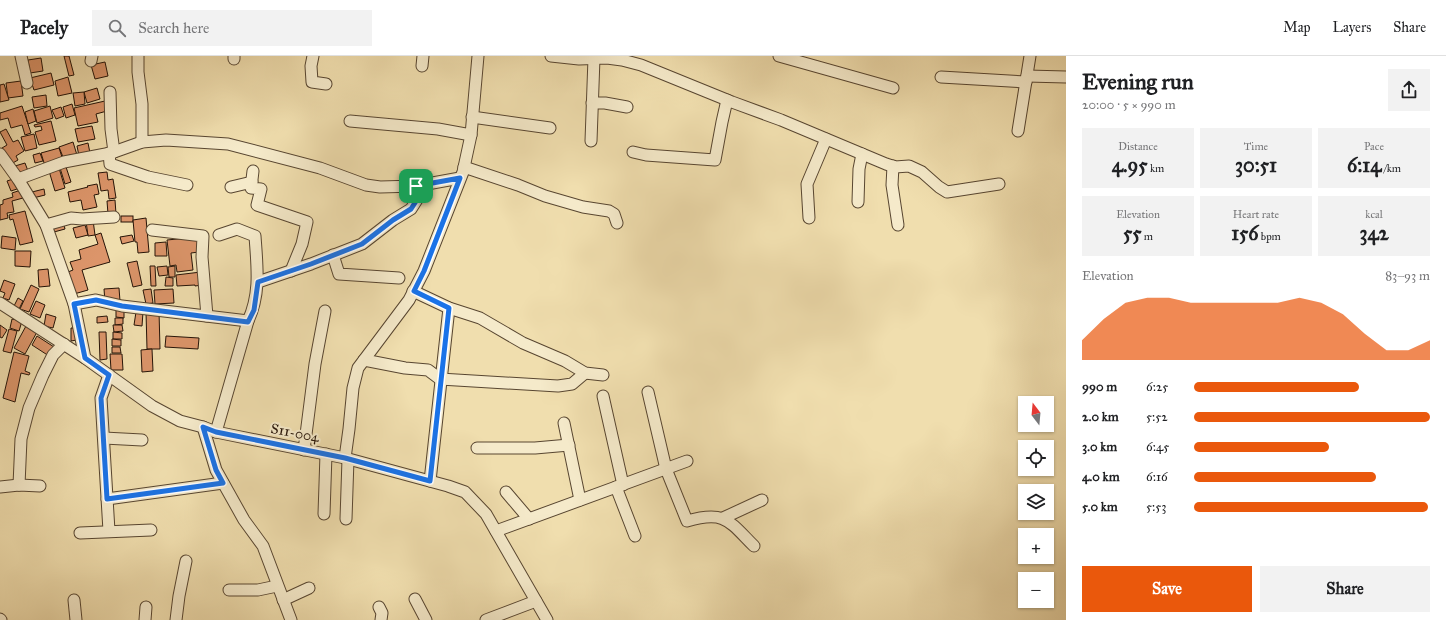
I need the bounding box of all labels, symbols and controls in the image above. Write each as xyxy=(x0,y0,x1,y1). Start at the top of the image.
search box xyxy=(92,10,372,46)
text: Pacely xyxy=(20,16,68,39)
icon: search xyxy=(106,17,128,39)
text: Search here xyxy=(138,19,209,37)
text: Map xyxy=(1283,19,1311,36)
text: Layers xyxy=(1333,19,1371,36)
text: Share xyxy=(1393,19,1426,36)
text: Evening run xyxy=(1082,68,1194,95)
button: share xyxy=(1388,69,1430,111)
text: 20:00 · 5 × 990 m xyxy=(1082,97,1176,113)
text: Distance xyxy=(1118,140,1158,153)
text: Time xyxy=(1244,140,1268,153)
text: Pace xyxy=(1364,140,1384,153)
text: 4.95 xyxy=(1112,153,1148,177)
text: 30:51 xyxy=(1235,153,1277,177)
text: 6:14 xyxy=(1347,153,1381,177)
text: km xyxy=(1148,162,1164,175)
text: /km xyxy=(1381,162,1401,175)
pin xyxy=(399,169,433,203)
icon: arrive xyxy=(405,175,427,197)
text: Elevation xyxy=(1116,208,1160,221)
text: Heart rate xyxy=(1233,208,1279,221)
text: kcal xyxy=(1365,208,1383,221)
text: 55 xyxy=(1123,221,1141,245)
text: 156 xyxy=(1231,221,1258,245)
text: 342 xyxy=(1359,221,1389,245)
text: m xyxy=(1141,230,1153,243)
text: bpm xyxy=(1258,230,1281,243)
text: Elevation xyxy=(1082,268,1134,284)
text: 83–93 m xyxy=(1385,268,1430,284)
text: 990 m xyxy=(1082,379,1117,395)
text: 6:25 xyxy=(1146,379,1168,395)
north arrow xyxy=(1018,396,1054,432)
map controls xyxy=(1018,396,1054,608)
text: 2.0 km xyxy=(1082,409,1119,425)
text: 5:52 xyxy=(1146,409,1168,425)
street label: S11-004 xyxy=(269,420,322,446)
text: 3.0 km xyxy=(1082,439,1117,455)
text: 6:45 xyxy=(1146,439,1169,455)
button: locate xyxy=(1018,440,1054,476)
text: 4.0 km xyxy=(1082,469,1120,485)
text: 6:16 xyxy=(1146,469,1168,485)
button: layers xyxy=(1018,484,1054,520)
text: 5.0 km xyxy=(1082,499,1118,515)
text: 5:53 xyxy=(1146,499,1167,515)
button: + xyxy=(1018,528,1054,564)
button: Save xyxy=(1082,566,1252,612)
button: Share xyxy=(1260,566,1430,612)
button: − xyxy=(1018,572,1054,608)

